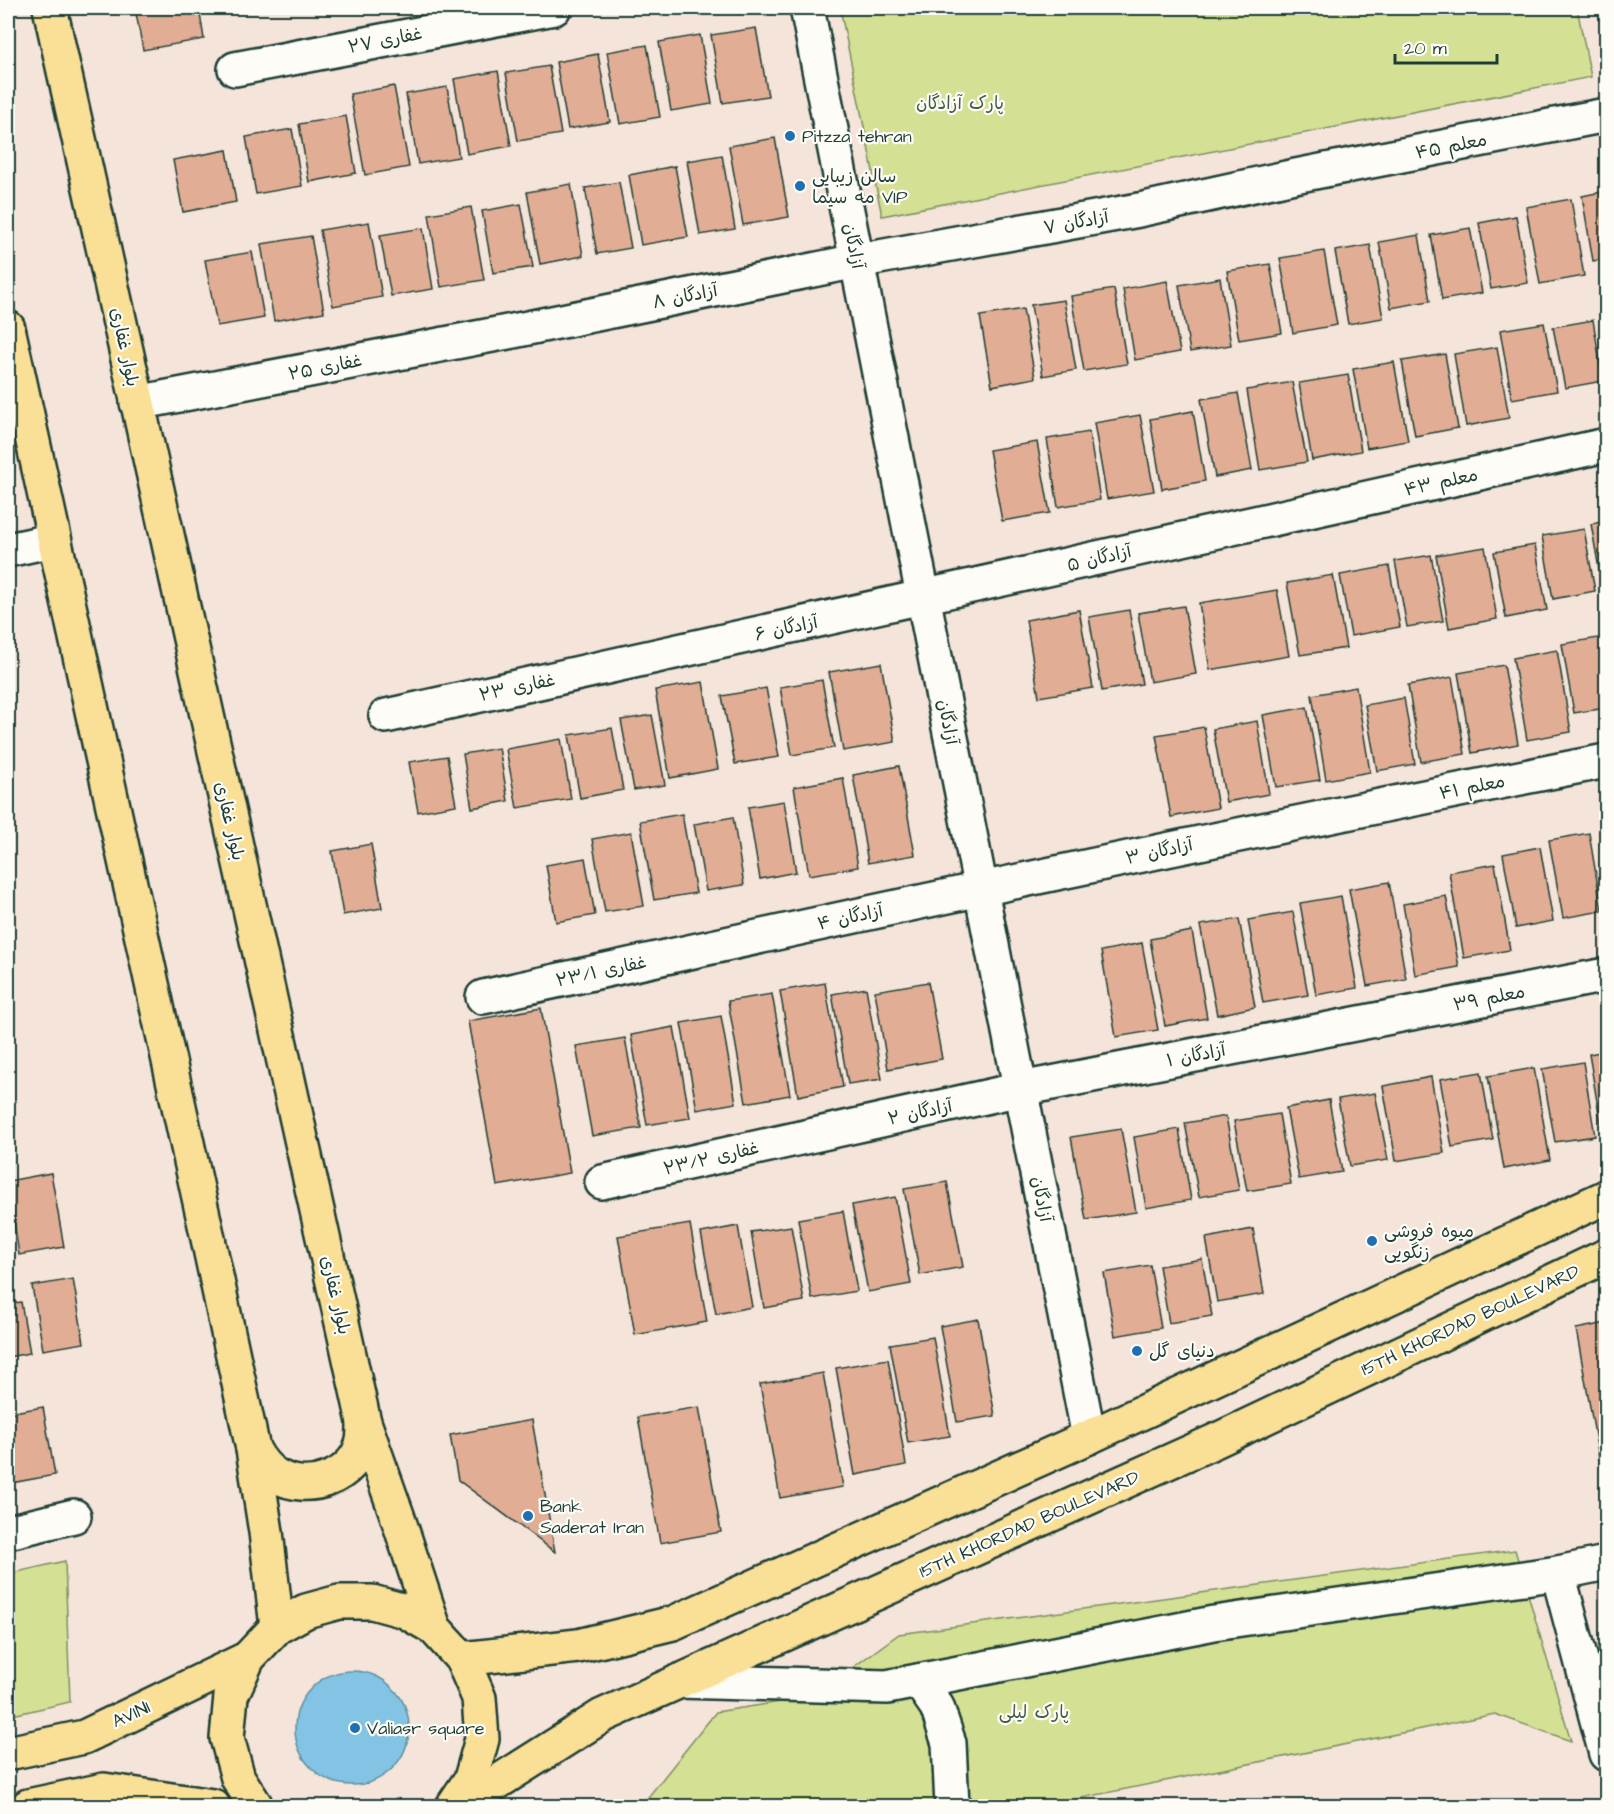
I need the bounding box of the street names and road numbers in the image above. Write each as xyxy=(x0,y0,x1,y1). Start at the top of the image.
street label: غفاری ۲۷ xyxy=(346,21,424,60)
street label: معلم ۴۵ xyxy=(1413,127,1489,167)
street label: آزادگان ۷ xyxy=(1041,204,1112,241)
street label: آزادگان xyxy=(837,221,870,273)
street label: آزادگان ۸ xyxy=(650,278,721,315)
street label: بلوار غفاری xyxy=(104,305,145,389)
street label: غفاری ۲۵ xyxy=(286,348,364,387)
street label: معلم ۴۳ xyxy=(1402,462,1481,503)
street label: آزادگان ۵ xyxy=(1064,539,1135,578)
street label: آزادگان ۶ xyxy=(752,609,822,647)
street label: غفاری ۲۳ xyxy=(477,667,557,708)
street label: آزادگان xyxy=(931,697,964,749)
street label: معلم ۴۱ xyxy=(1437,769,1507,807)
street label: بلوار غفاری xyxy=(208,779,251,863)
street label: آزادگان ۳ xyxy=(1123,832,1196,871)
street label: آزادگان ۴ xyxy=(815,898,887,937)
street label: غفاری ۲۳/۱ xyxy=(554,950,649,993)
street label: معلم ۳۹ xyxy=(1451,979,1527,1019)
street label: آزادگان ۱ xyxy=(1164,1037,1229,1073)
street label: آزادگان ۲ xyxy=(886,1093,956,1132)
street label: غفاری ۲۳/۲ xyxy=(661,1135,761,1182)
street label: آزادگان xyxy=(1025,1174,1058,1226)
street label: بلوار غفاری xyxy=(314,1253,357,1337)
street label: 15TH KHORDAD BOULEVARD xyxy=(1357,1259,1584,1382)
street label: 15TH KHORDAD BOULEVARD xyxy=(915,1464,1144,1584)
street label: AVINI xyxy=(108,1695,154,1734)

